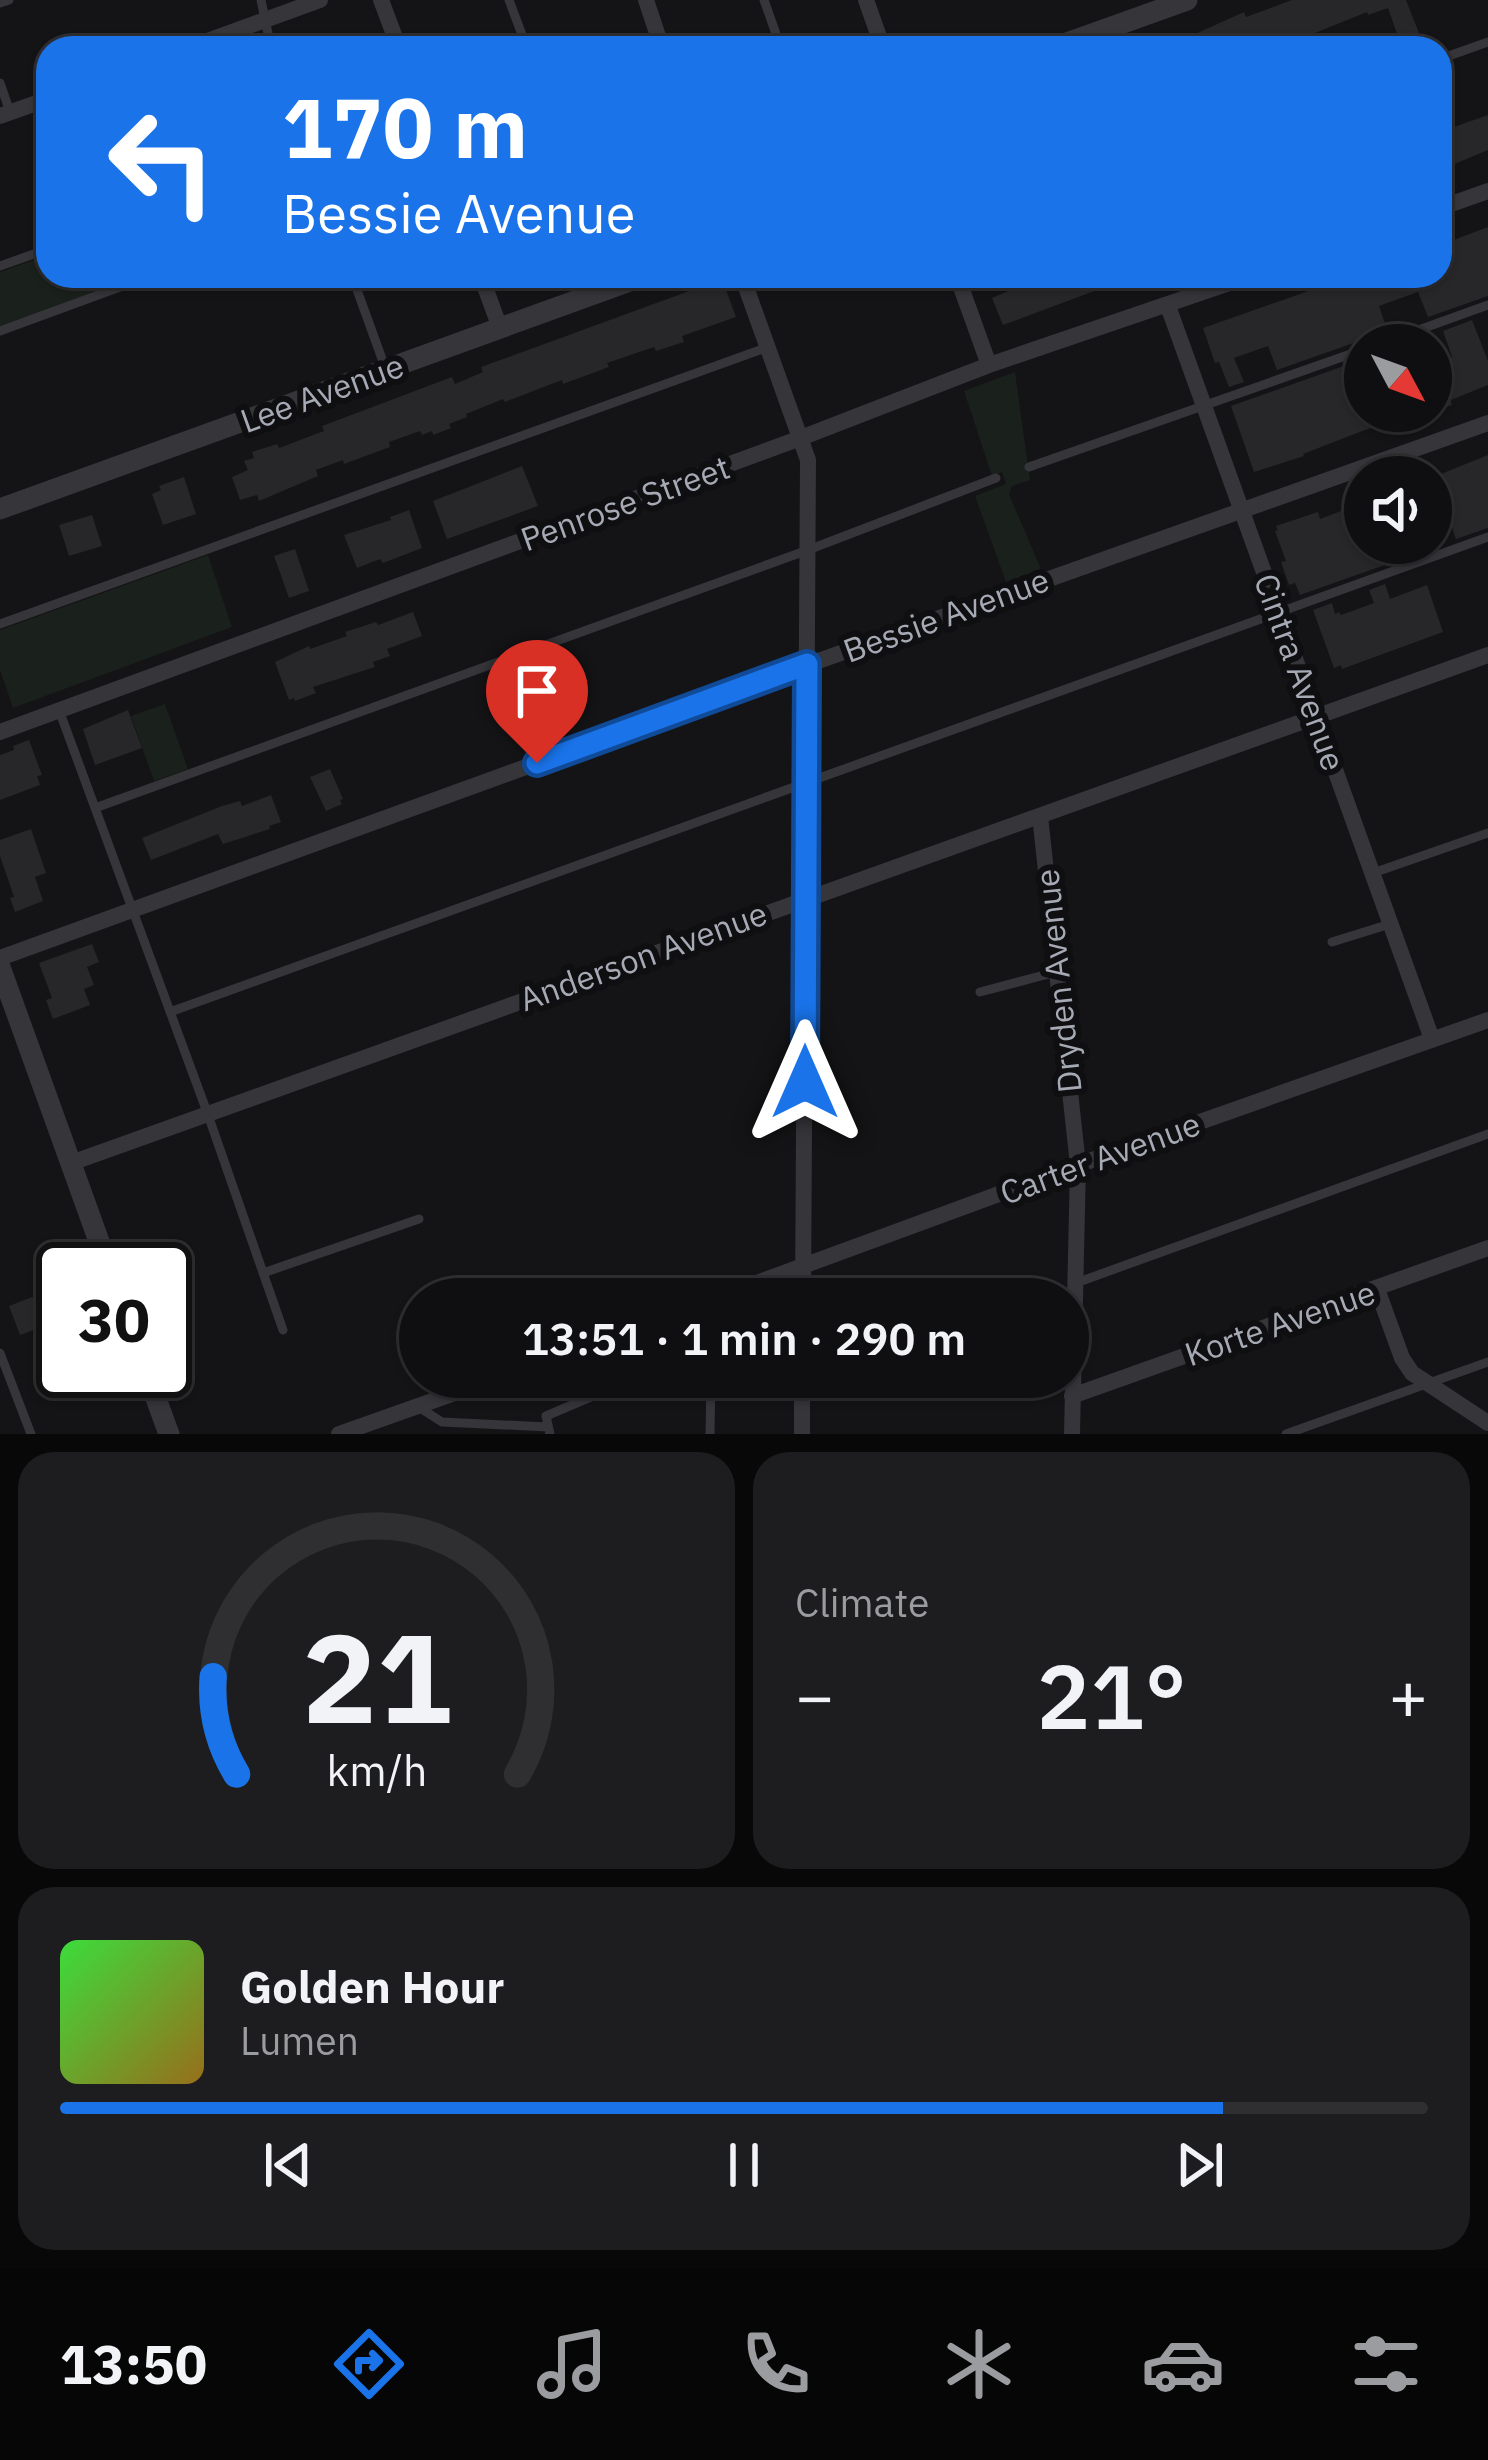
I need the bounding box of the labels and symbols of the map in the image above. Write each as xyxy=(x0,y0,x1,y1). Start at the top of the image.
north arrow xyxy=(1344,324,1452,432)
street label: Lee Avenue xyxy=(234,343,409,442)
street label: Penrose Street xyxy=(515,445,735,560)
street label: Bessie Avenue xyxy=(837,557,1055,672)
street label: Cintra Avenue xyxy=(1245,567,1356,776)
pin xyxy=(486,640,588,763)
street label: Dryden Avenue xyxy=(1024,867,1091,1095)
street label: Anderson Avenue xyxy=(513,891,773,1020)
position arrow xyxy=(742,1019,868,1145)
street label: Carter Avenue xyxy=(994,1101,1206,1214)
speed limit sign: 30 xyxy=(36,1242,192,1398)
street label: Korte Avenue xyxy=(1179,1270,1381,1375)

